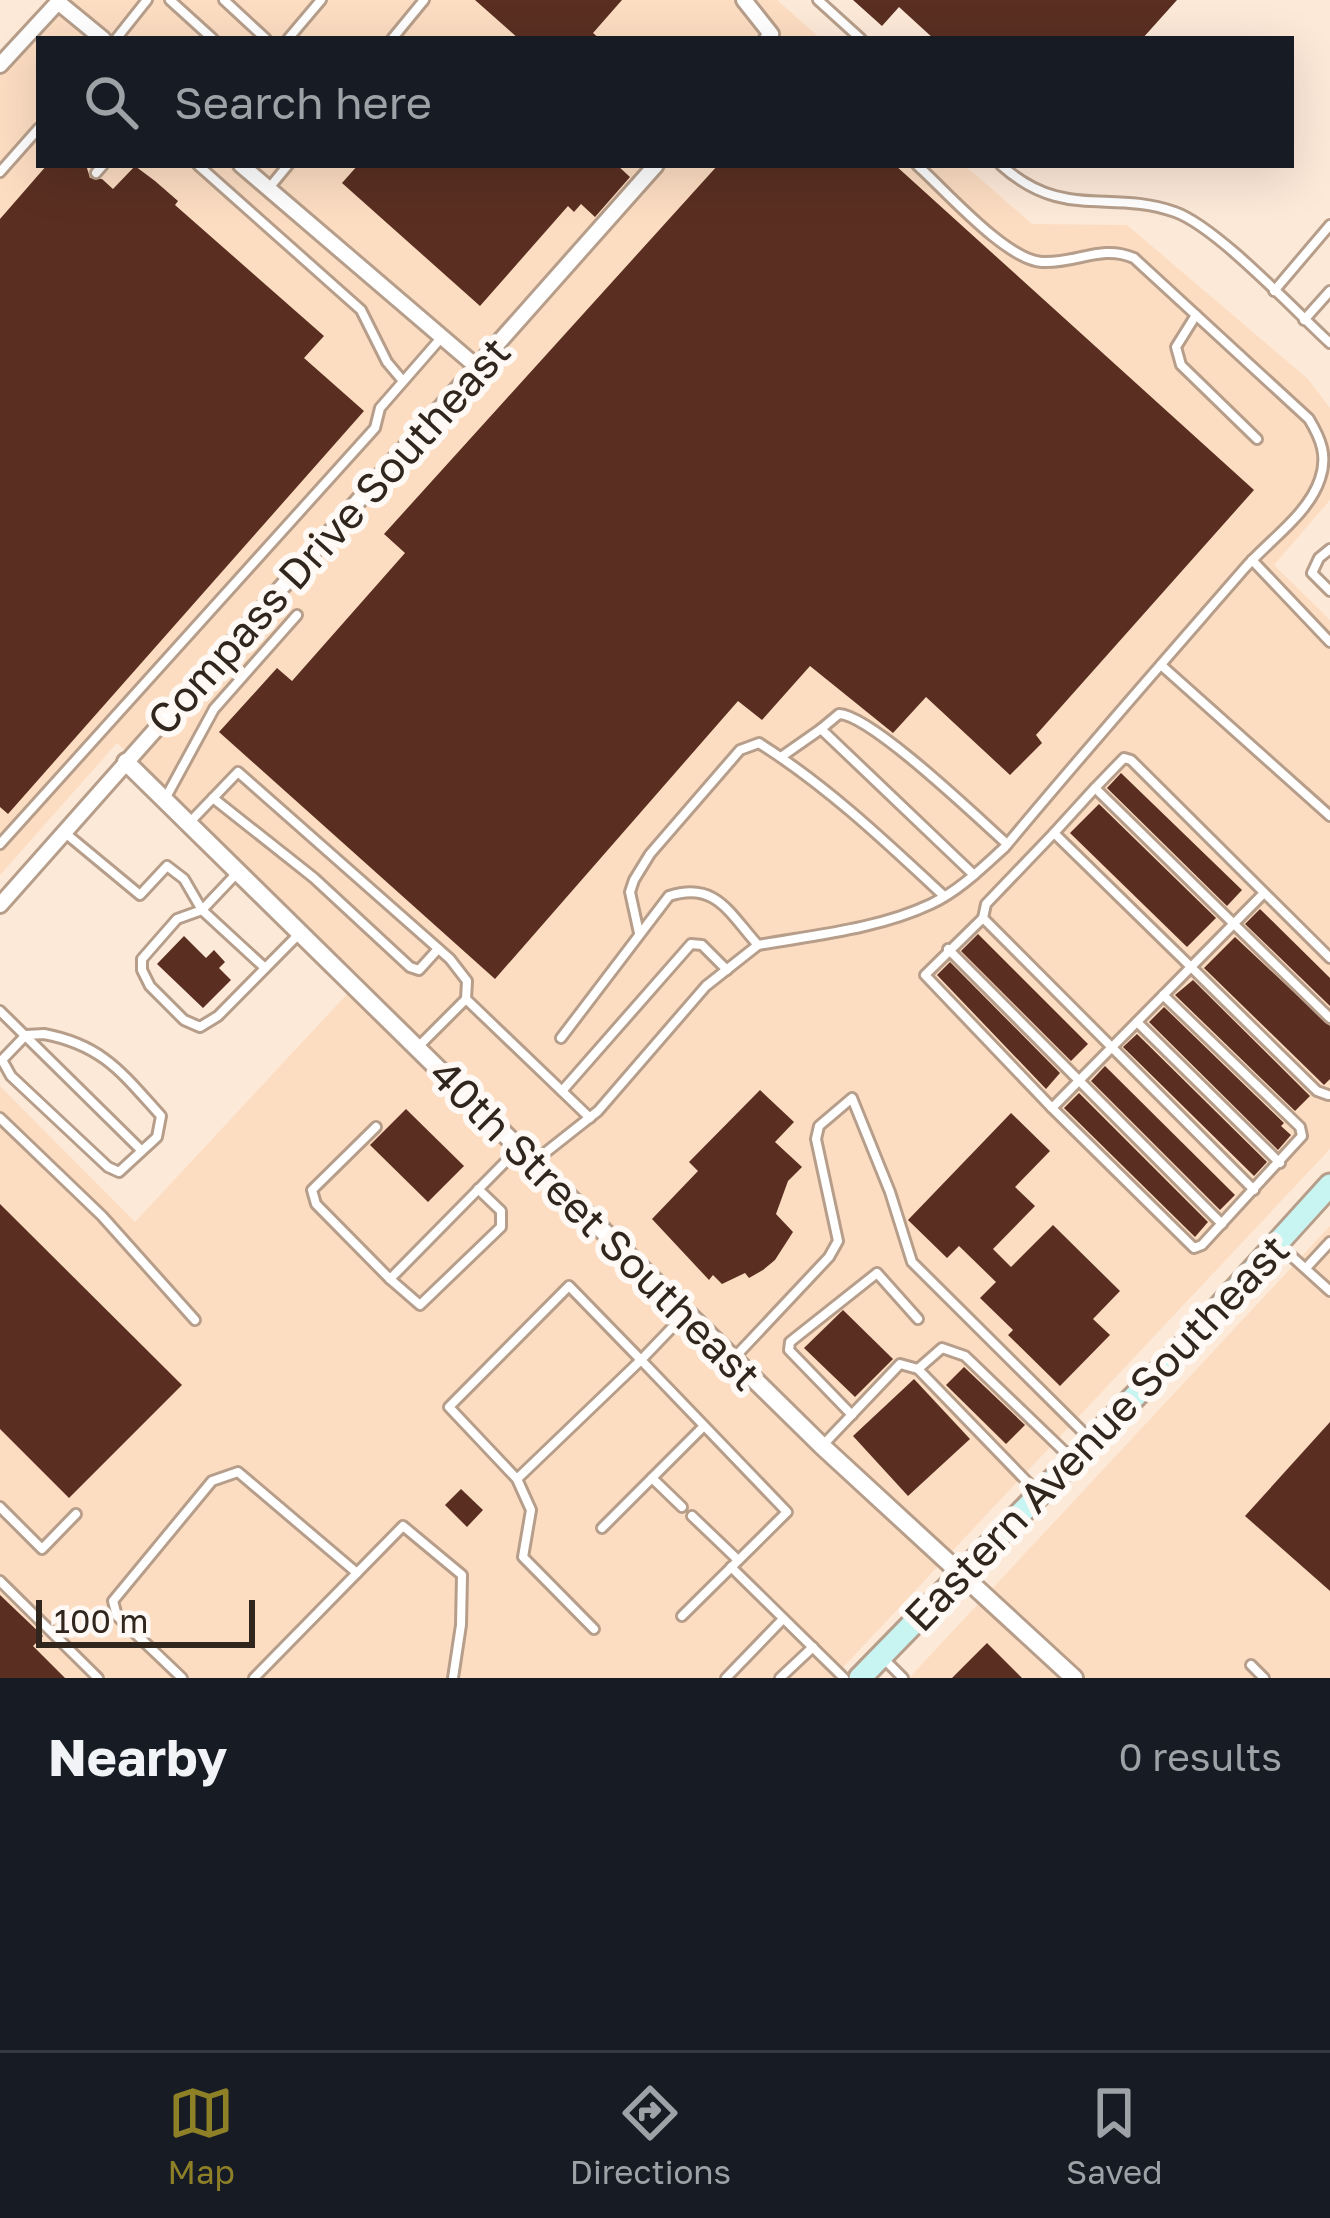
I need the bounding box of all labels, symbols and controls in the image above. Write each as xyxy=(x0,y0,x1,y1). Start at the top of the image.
search box xyxy=(36,36,1294,168)
icon: search xyxy=(78,69,144,135)
text: Search here xyxy=(174,75,432,129)
street label: Compass Drive Southeast xyxy=(136,326,520,744)
street label: 40th Street Southeast xyxy=(420,1048,772,1400)
street label: Eastern Avenue Southeast xyxy=(894,1224,1298,1640)
scale bar xyxy=(36,1594,255,1647)
text: 100 m xyxy=(54,1601,148,1640)
text: Nearby xyxy=(48,1726,227,1787)
text: 0 results xyxy=(1118,1733,1282,1780)
tab: Map xyxy=(168,2080,235,2191)
tab: Directions xyxy=(570,2080,731,2191)
tab: Saved xyxy=(1066,2080,1162,2191)

